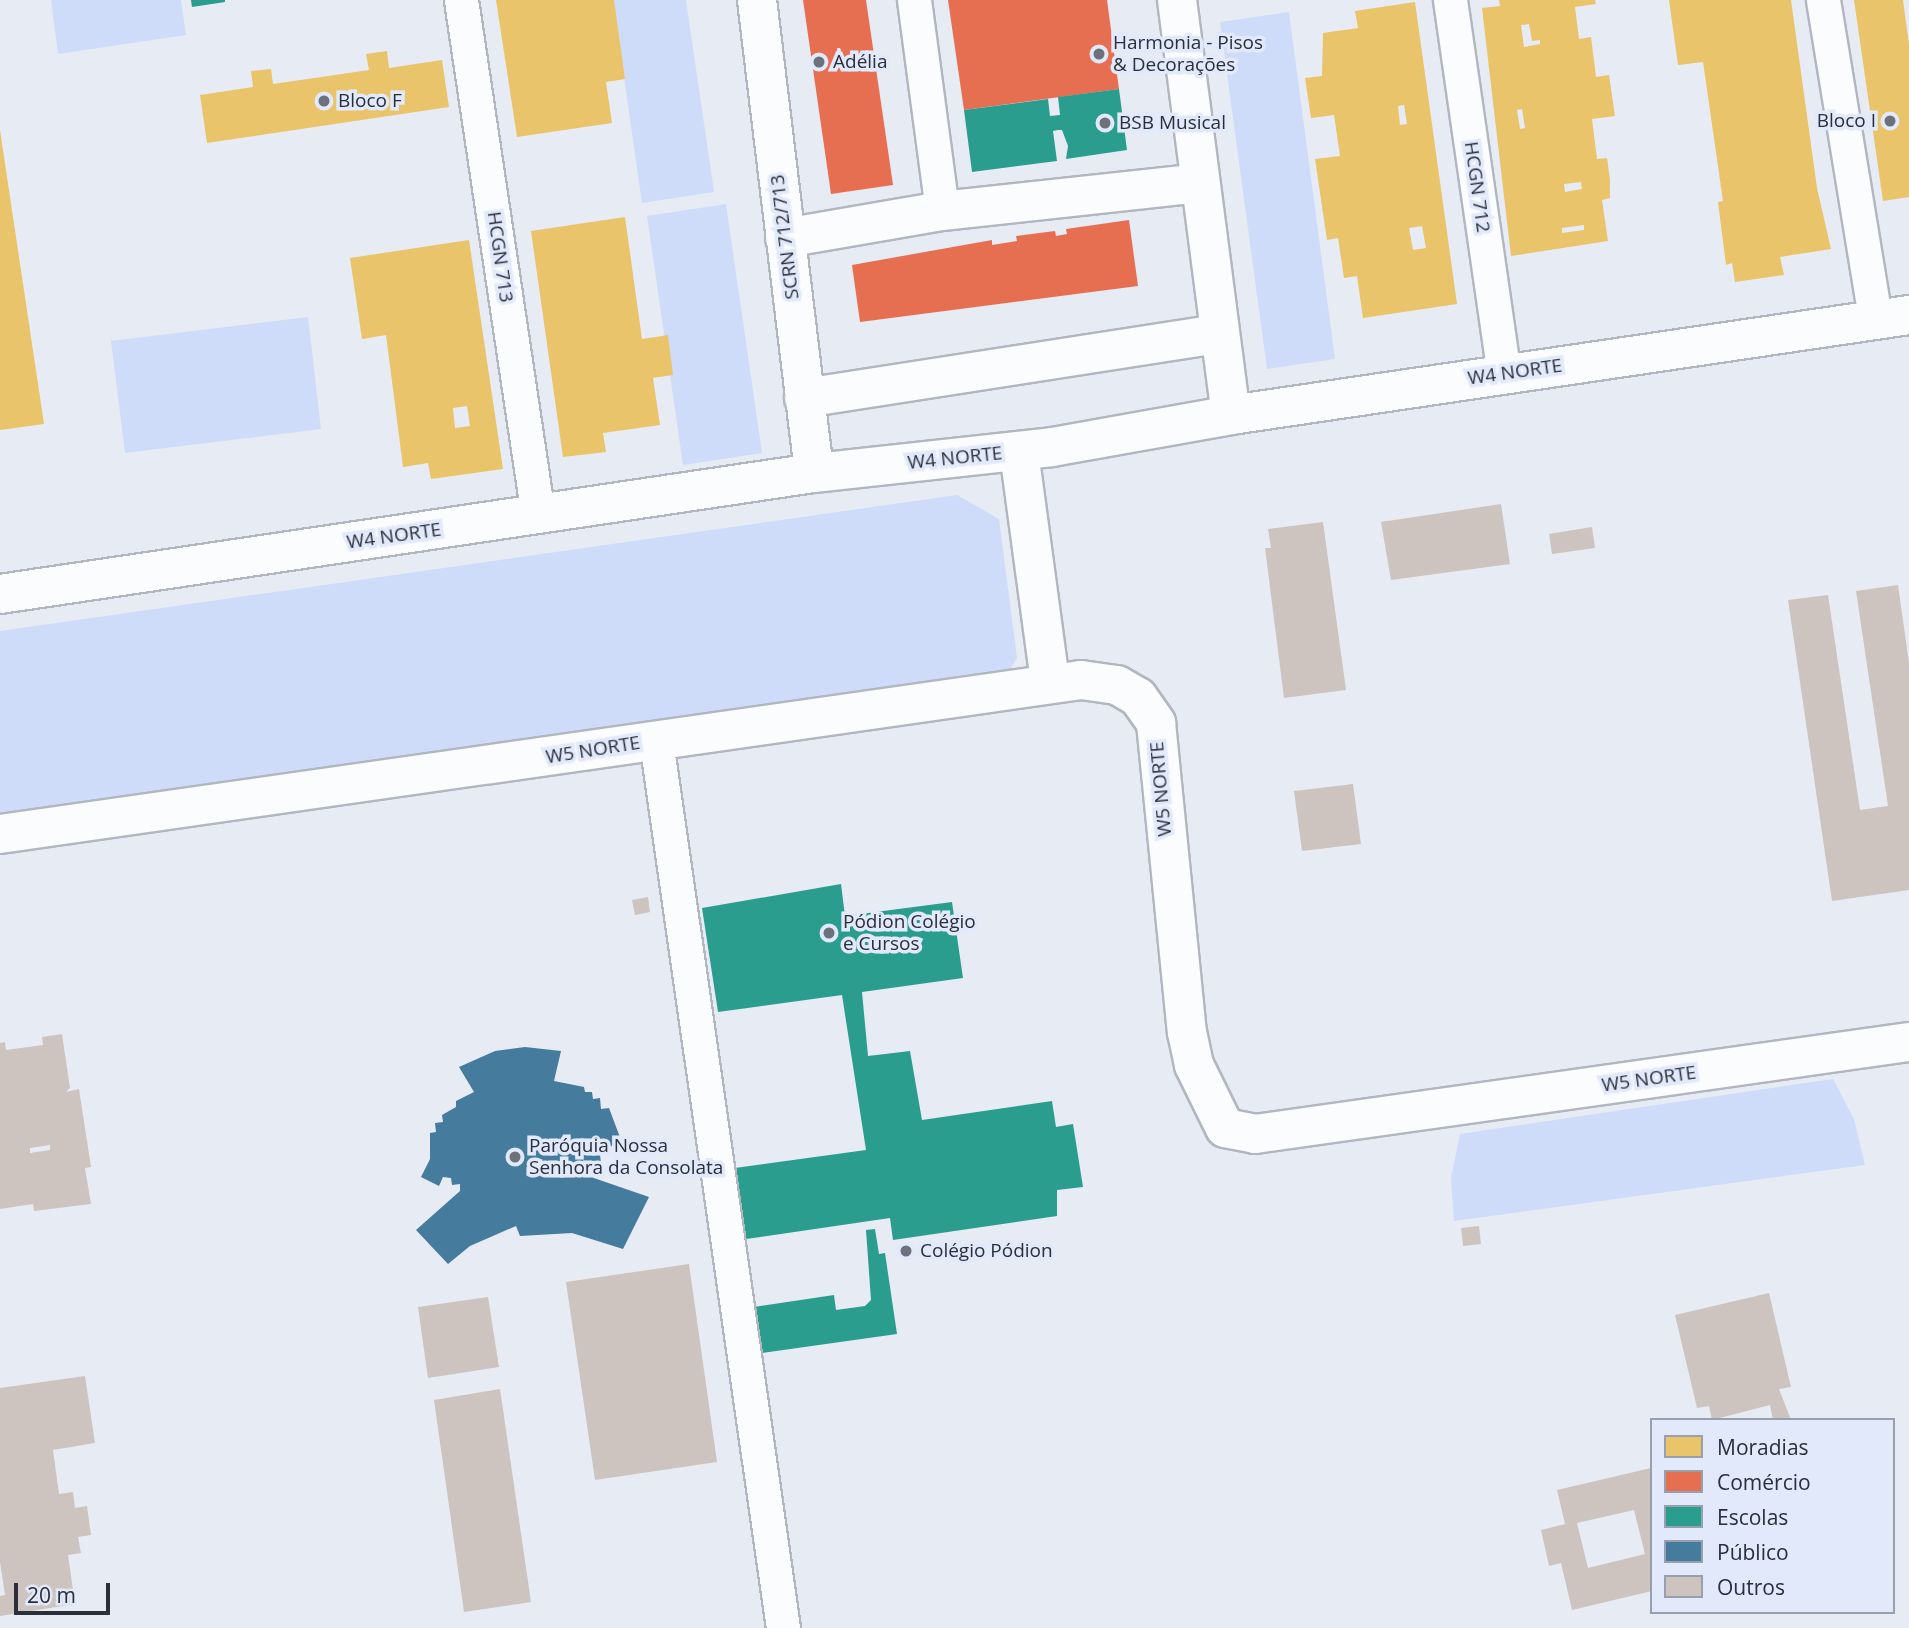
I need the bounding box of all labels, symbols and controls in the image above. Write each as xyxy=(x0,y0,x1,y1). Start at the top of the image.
place label: Harmonia - Pisos & Decorações xyxy=(1113,32,1263,76)
marker: Harmonia - Pisos & Decorações xyxy=(1091,46,1107,62)
place label: Adélia xyxy=(833,51,887,73)
marker: Adélia xyxy=(811,54,827,70)
place label: Bloco F xyxy=(338,90,402,112)
marker: Bloco F xyxy=(316,93,332,109)
place label: Bloco I xyxy=(1817,110,1876,132)
place label: BSB Musical xyxy=(1119,112,1226,134)
marker: Bloco I xyxy=(1882,113,1898,129)
marker: BSB Musical xyxy=(1097,115,1113,131)
street label: HCGN 712 xyxy=(1459,140,1495,234)
street label: SCRN 712/713 xyxy=(766,173,804,301)
street label: HCGN 713 xyxy=(482,210,518,304)
street label: W4 NORTE xyxy=(1466,354,1564,390)
street label: W4 NORTE xyxy=(906,442,1004,474)
street label: W4 NORTE xyxy=(345,518,443,554)
street label: W5 NORTE xyxy=(544,731,642,769)
street label: W5 NORTE xyxy=(1145,741,1177,837)
place label: Pódion Colégio e Cursos xyxy=(843,911,976,955)
marker: Pódion Colégio e Cursos xyxy=(821,925,837,941)
street label: W5 NORTE xyxy=(1600,1061,1698,1097)
place label: Paróquia Nossa Senhora da Consolata xyxy=(529,1135,723,1179)
marker: Paróquia Nossa Senhora da Consolata xyxy=(507,1149,523,1165)
place label: Colégio Pódion xyxy=(920,1240,1053,1262)
marker: Colégio Pódion xyxy=(898,1243,914,1259)
legend xyxy=(1650,1418,1895,1614)
text: Moradias xyxy=(1717,1433,1809,1461)
text: Comércio xyxy=(1717,1468,1811,1496)
text: Escolas xyxy=(1717,1503,1788,1531)
text: Público xyxy=(1717,1538,1789,1566)
scale bar xyxy=(18,1568,114,1612)
text: Outros xyxy=(1717,1573,1785,1601)
text: 20 m xyxy=(27,1581,76,1609)

